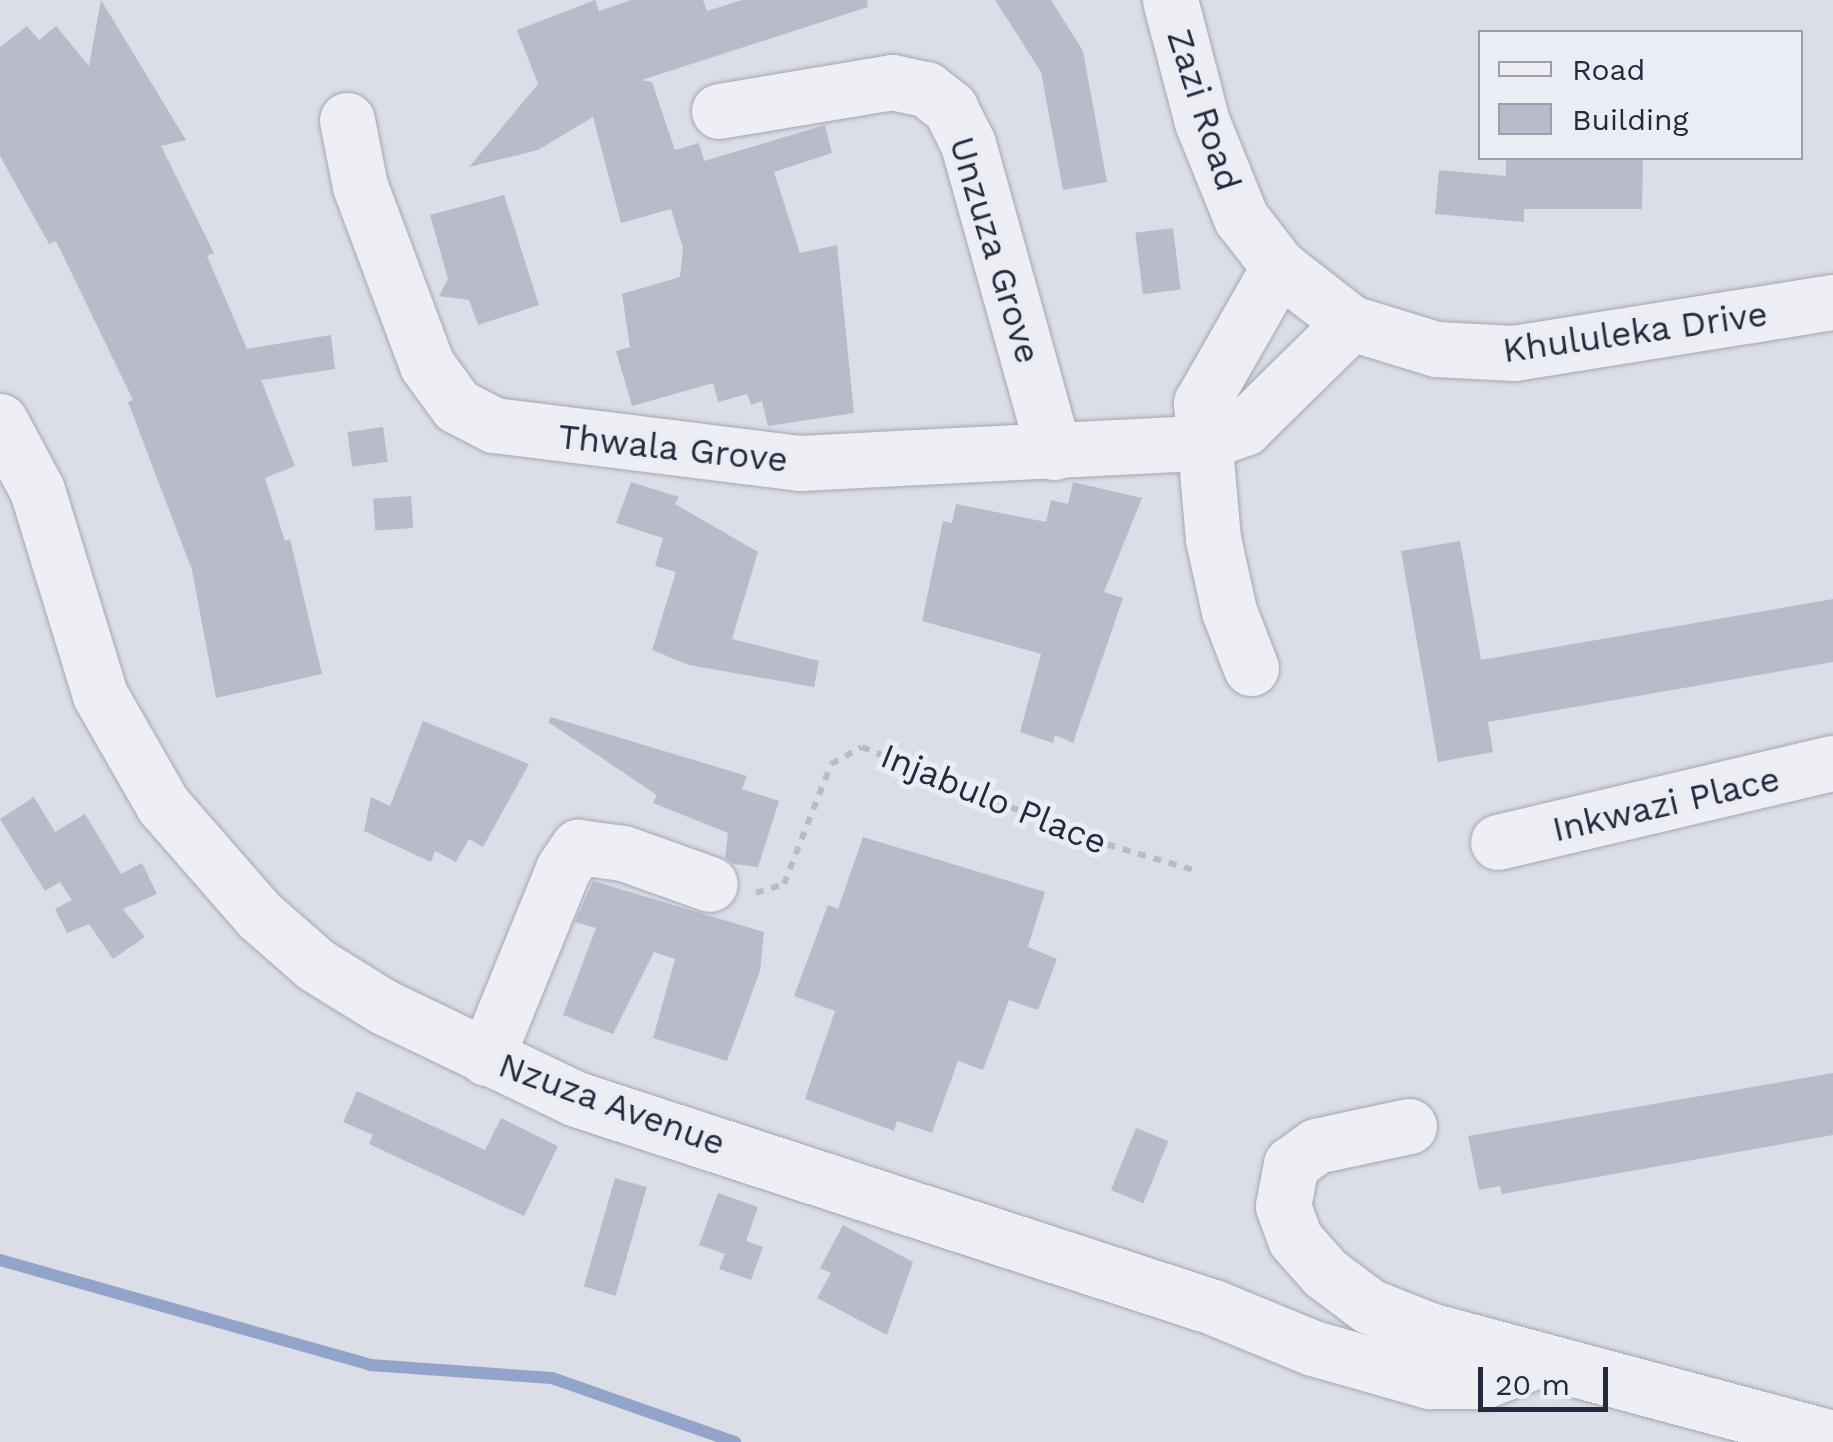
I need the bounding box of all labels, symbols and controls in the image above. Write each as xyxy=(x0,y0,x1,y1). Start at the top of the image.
street label: Zazi Road xyxy=(1158,24,1250,196)
legend xyxy=(1478,30,1803,160)
text: Road xyxy=(1572,52,1645,87)
text: Building xyxy=(1572,102,1689,137)
street label: Unzuza Grove xyxy=(940,131,1050,369)
street label: Khululeka Drive xyxy=(1500,293,1770,371)
street label: Thwala Grove xyxy=(556,415,790,481)
street label: Injabulo Place xyxy=(875,735,1113,863)
street label: Inkwazi Place xyxy=(1548,757,1784,851)
street label: Nzuza Avenue xyxy=(492,1043,732,1165)
scale bar xyxy=(1483,1347,1613,1409)
text: 20 m xyxy=(1495,1367,1570,1402)

